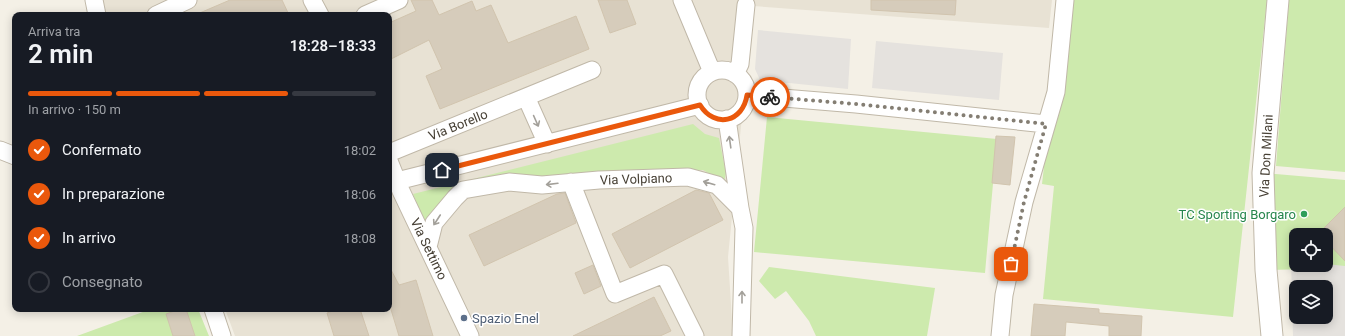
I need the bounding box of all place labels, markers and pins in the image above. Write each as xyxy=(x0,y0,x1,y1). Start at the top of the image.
pin xyxy=(425,153,459,187)
place label: TC Sporting Borgaro xyxy=(1179,207,1296,222)
marker: TC Sporting Borgaro xyxy=(1299,209,1309,219)
pin xyxy=(994,247,1028,281)
place label: Spazio Enel xyxy=(472,311,539,326)
marker: Spazio Enel xyxy=(459,313,469,323)

